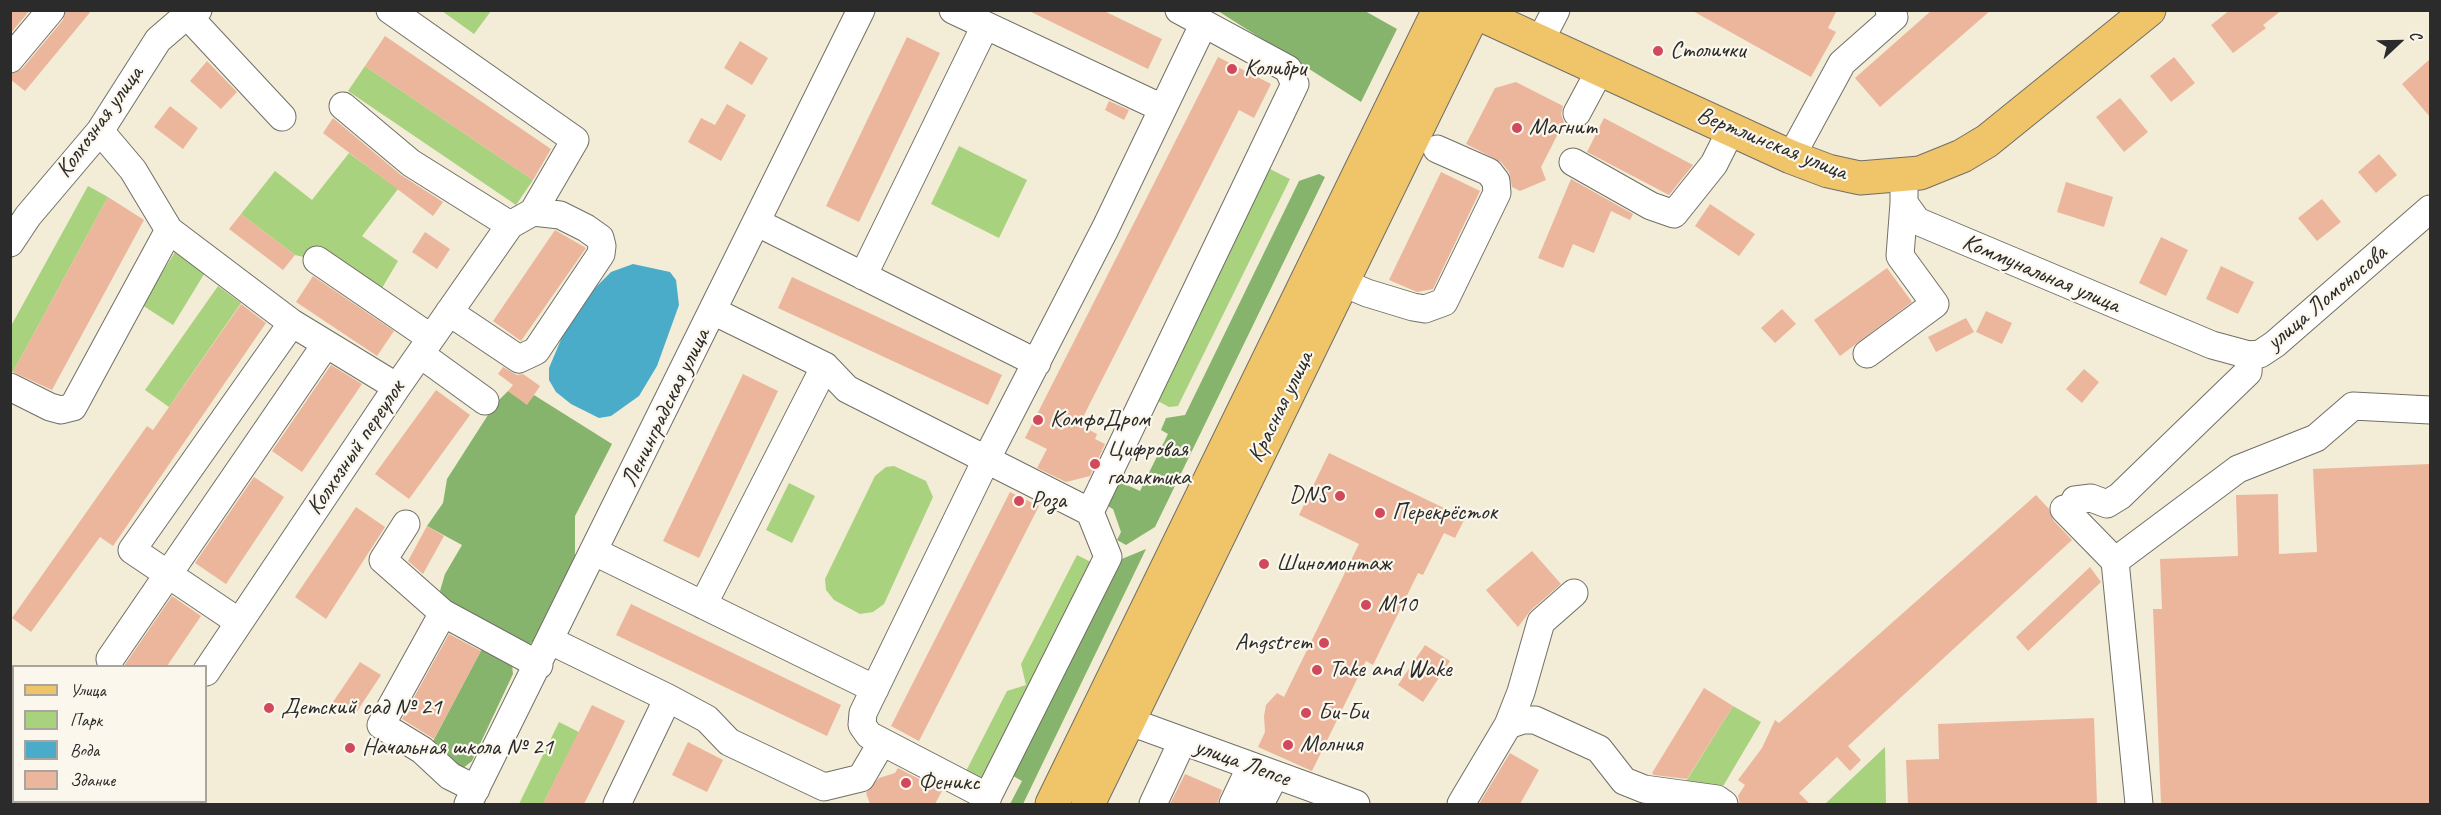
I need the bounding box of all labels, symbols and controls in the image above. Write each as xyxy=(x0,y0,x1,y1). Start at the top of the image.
north arrow xyxy=(2369,12,2429,72)
text: С xyxy=(2405,28,2426,43)
place label: Столички xyxy=(1670,37,1745,65)
marker: Столички xyxy=(1651,44,1665,58)
place label: Колибри xyxy=(1244,55,1306,83)
street label: Колхозная улица xyxy=(50,61,150,183)
marker: Колибри xyxy=(1225,62,1239,76)
street label: Вертлинская улица xyxy=(1693,101,1851,187)
place label: Магнит xyxy=(1529,114,1597,142)
marker: Магнит xyxy=(1510,121,1524,135)
street label: Коммунальная улица xyxy=(1958,228,2124,320)
street label: улица Ломоносова xyxy=(2261,239,2393,357)
street label: Ленинградская улица xyxy=(615,324,717,492)
street label: Красная улица xyxy=(1242,347,1320,467)
street label: Колхозный переулок xyxy=(301,375,411,521)
place label: КомфоДром xyxy=(1050,406,1150,434)
marker: КомфоДром xyxy=(1031,413,1045,427)
place label: Цифровая галактика xyxy=(1107,436,1190,492)
marker: Цифровая галактика xyxy=(1088,457,1102,471)
place label: DNS xyxy=(1289,482,1328,510)
place label: Роза xyxy=(1031,487,1066,515)
marker: DNS xyxy=(1333,489,1347,503)
marker: Роза xyxy=(1012,494,1026,508)
place label: Перекрёсток xyxy=(1392,499,1497,527)
marker: Перекрёсток xyxy=(1373,506,1387,520)
place label: Шиномонтаж xyxy=(1276,550,1391,578)
marker: Шиномонтаж xyxy=(1257,557,1271,571)
place label: М10 xyxy=(1378,591,1417,619)
marker: М10 xyxy=(1359,598,1373,612)
place label: Angstrem xyxy=(1235,629,1312,657)
marker: Angstrem xyxy=(1317,636,1331,650)
place label: Take and Wake xyxy=(1329,656,1452,684)
marker: Take and Wake xyxy=(1310,663,1324,677)
legend xyxy=(12,665,207,803)
text: Улица xyxy=(70,679,106,701)
place label: Детский сад № 21 xyxy=(281,694,442,722)
place label: Би-Би xyxy=(1318,699,1368,727)
marker: Детский сад № 21 xyxy=(262,701,276,715)
marker: Би-Би xyxy=(1299,706,1313,720)
text: Парк xyxy=(70,709,102,731)
place label: Молния xyxy=(1300,731,1362,759)
street label: улица Лепсе xyxy=(1190,732,1294,794)
place label: Начальная школа № 21 xyxy=(362,734,553,762)
marker: Молния xyxy=(1281,738,1295,752)
text: Вода xyxy=(70,739,99,761)
marker: Начальная школа № 21 xyxy=(343,741,357,755)
text: Здание xyxy=(70,769,115,791)
place label: Феникс xyxy=(918,769,980,797)
marker: Феникс xyxy=(899,776,913,790)

